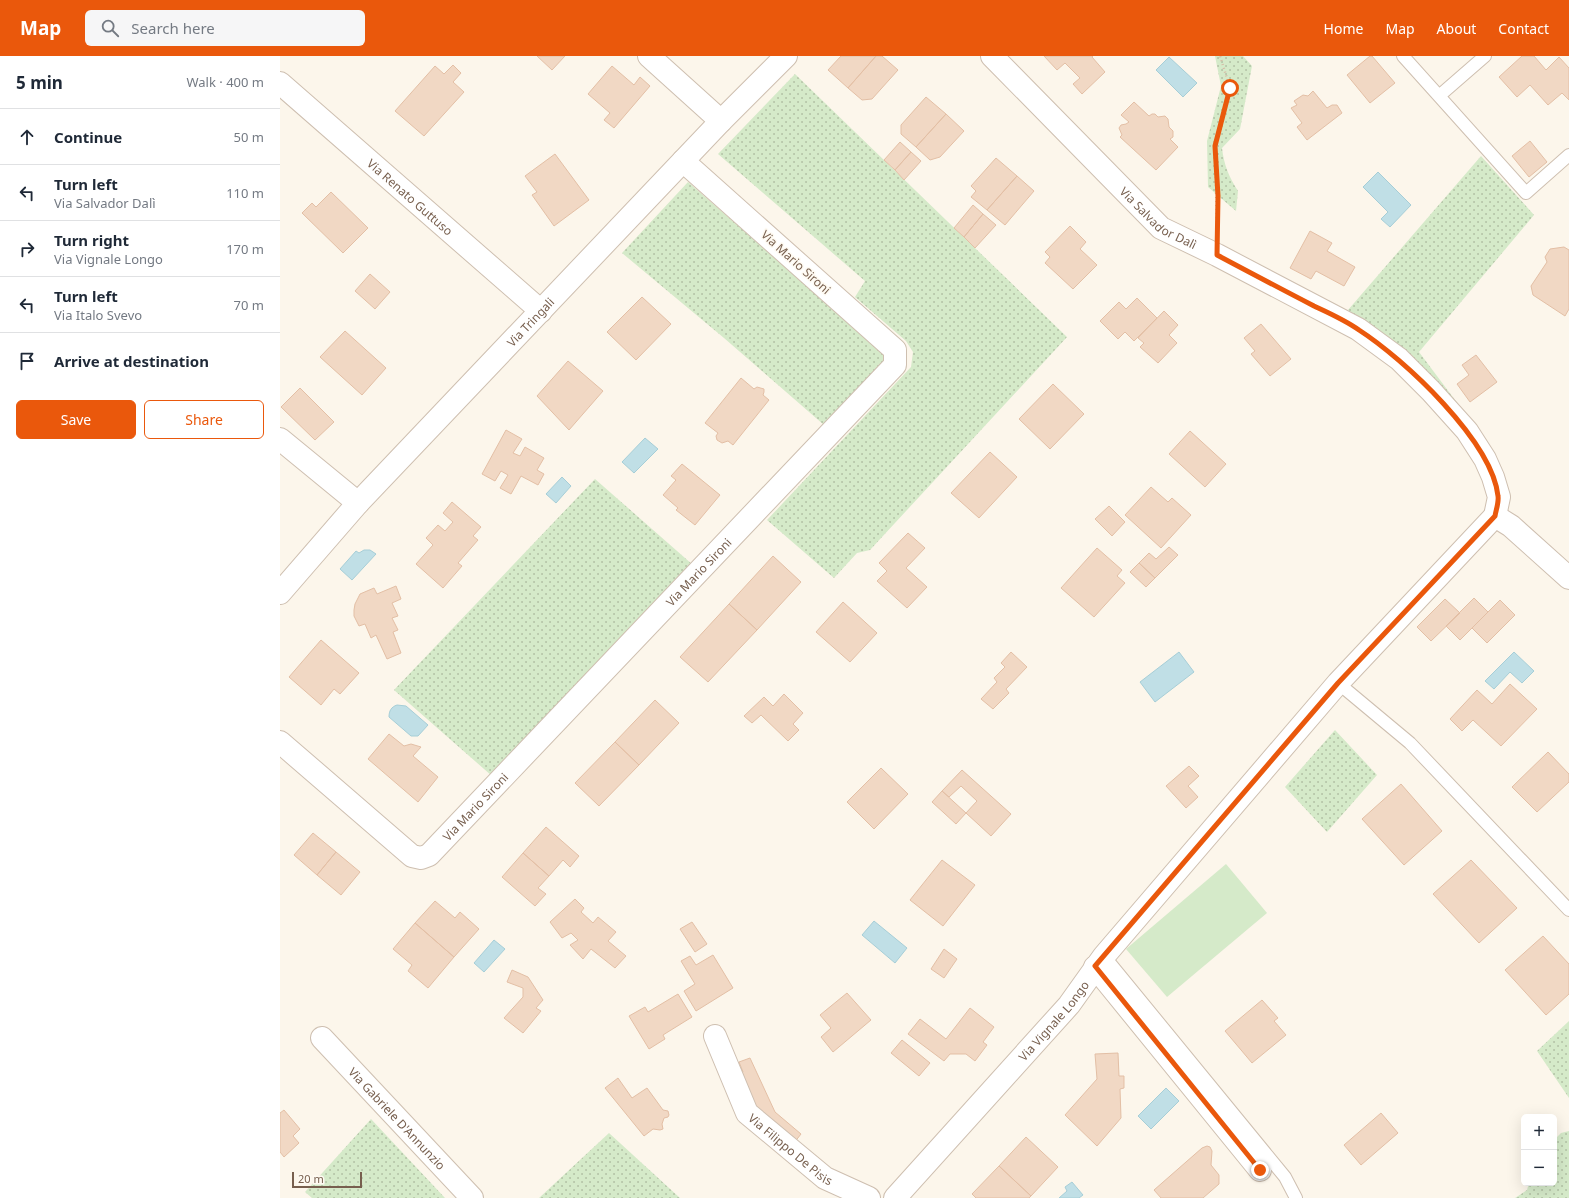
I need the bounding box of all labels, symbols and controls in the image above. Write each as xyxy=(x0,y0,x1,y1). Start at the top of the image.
search box xyxy=(85,10,365,46)
text: Map xyxy=(20,15,61,41)
icon: search xyxy=(99,17,121,39)
text: Search here xyxy=(131,18,215,38)
text: Home xyxy=(1324,19,1363,38)
text: Map xyxy=(1385,19,1415,38)
text: About xyxy=(1437,19,1476,38)
text: Contact xyxy=(1498,19,1549,38)
text: 5 min xyxy=(16,71,63,94)
text: Walk · 400 m xyxy=(186,73,264,91)
route start xyxy=(1221,79,1239,97)
icon: ahead xyxy=(16,126,38,148)
text: Continue xyxy=(54,127,122,147)
text: 50 m xyxy=(234,128,264,146)
street label: Via Renato Guttuso xyxy=(364,155,457,239)
text: Turn left xyxy=(54,174,118,194)
icon: left xyxy=(16,182,38,204)
street label: Via Salvador Dalì xyxy=(1116,183,1200,253)
text: 110 m xyxy=(226,184,264,202)
text: Via Salvador Dalì xyxy=(54,194,156,212)
street label: Via Mario Sironi xyxy=(757,226,835,298)
text: Turn right xyxy=(54,230,129,250)
icon: right xyxy=(16,238,38,260)
text: 170 m xyxy=(226,240,264,258)
text: Via Vignale Longo xyxy=(54,250,163,268)
text: Turn left xyxy=(54,286,118,306)
street label: Via Tringali xyxy=(503,293,558,350)
icon: left xyxy=(16,294,38,316)
text: 70 m xyxy=(234,296,264,314)
text: Via Italo Svevo xyxy=(54,306,142,324)
icon: arrive xyxy=(16,350,38,372)
text: Arrive at destination xyxy=(54,351,209,371)
button: Save xyxy=(16,400,136,439)
button: Share xyxy=(144,400,264,439)
street label: Via Mario Sironi xyxy=(662,534,735,610)
street label: Via Mario Sironi xyxy=(438,769,512,844)
street label: Via Vignale Longo xyxy=(1014,977,1092,1064)
street label: Via Gabriele D'Annunzio xyxy=(345,1063,450,1173)
street label: Via Filippo De Pisis xyxy=(745,1109,835,1189)
map controls xyxy=(1521,1114,1557,1186)
button: + xyxy=(1521,1114,1557,1150)
button: − xyxy=(1521,1150,1557,1186)
route end xyxy=(1251,1161,1269,1179)
scale bar xyxy=(292,1170,362,1189)
text: 20 m xyxy=(298,1171,324,1186)

